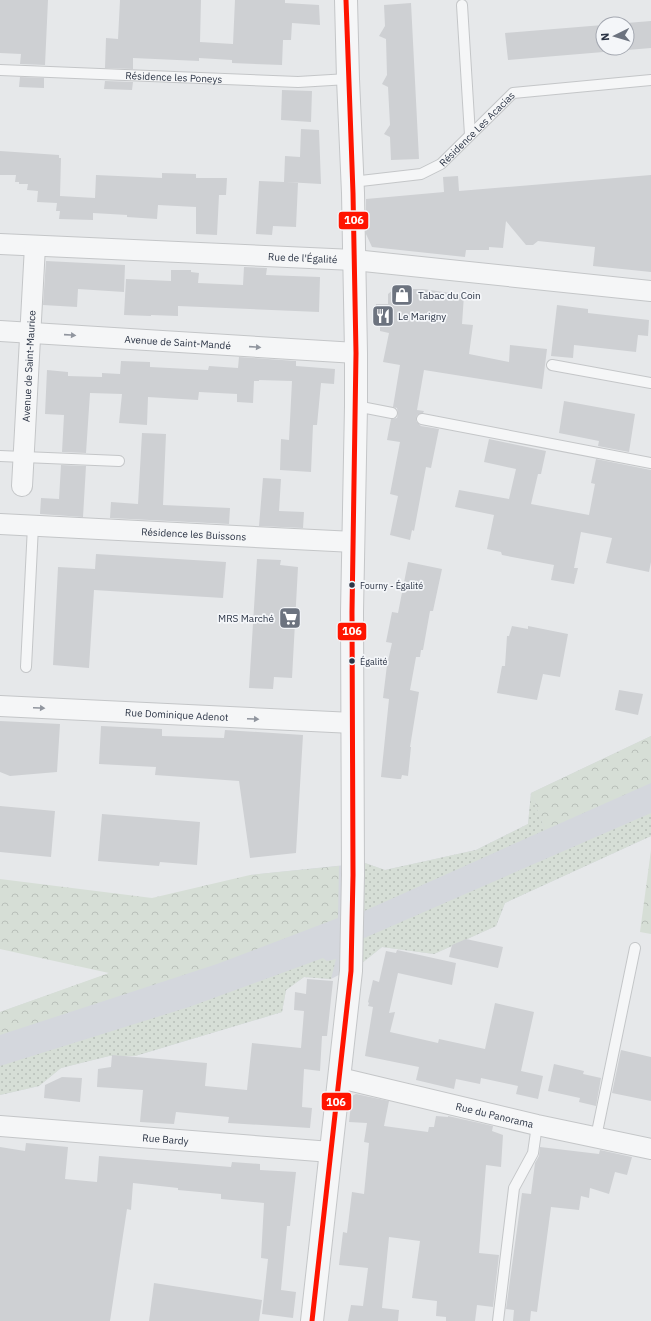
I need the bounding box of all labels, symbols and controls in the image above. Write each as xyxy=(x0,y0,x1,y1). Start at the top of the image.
north arrow xyxy=(595,16,635,56)
text: N xyxy=(598,32,612,41)
street label: Résidence les Poneys xyxy=(125,69,223,86)
street label: Résidence Les Acacias xyxy=(436,89,518,169)
line badge: 106 xyxy=(338,211,369,230)
text: 106 xyxy=(344,213,364,227)
street label: Rue de l'Égalité xyxy=(268,250,338,266)
shop icon: Tabac du Coin xyxy=(389,282,415,308)
place label: Tabac du Coin xyxy=(418,289,481,302)
restaurant icon: Le Marigny xyxy=(370,303,396,329)
street label: Avenue de Saint-Maurice xyxy=(19,309,39,422)
place label: Le Marigny xyxy=(398,310,446,323)
one-way arrow xyxy=(64,332,76,339)
street label: Avenue de Saint-Mandé xyxy=(124,333,232,352)
one-way arrow xyxy=(249,344,262,350)
street label: Résidence les Buissons xyxy=(141,525,247,544)
place label: Fourny - Égalité xyxy=(360,579,423,591)
marker: Fourny - Égalité xyxy=(347,580,357,590)
supermarket icon: MRS Marché xyxy=(277,605,303,631)
place label: MRS Marché xyxy=(218,612,274,625)
line badge: 106 xyxy=(337,622,367,641)
text: 106 xyxy=(342,624,362,638)
place label: Égalité xyxy=(360,655,388,667)
marker: Égalité xyxy=(347,656,357,666)
one-way arrow xyxy=(33,705,46,711)
street label: Rue Dominique Adenot xyxy=(125,706,229,724)
one-way arrow xyxy=(247,715,259,722)
line badge: 106 xyxy=(321,1092,352,1111)
text: 106 xyxy=(326,1095,346,1109)
street label: Rue du Panorama xyxy=(454,1100,535,1131)
street label: Rue Bardy xyxy=(142,1131,189,1148)

